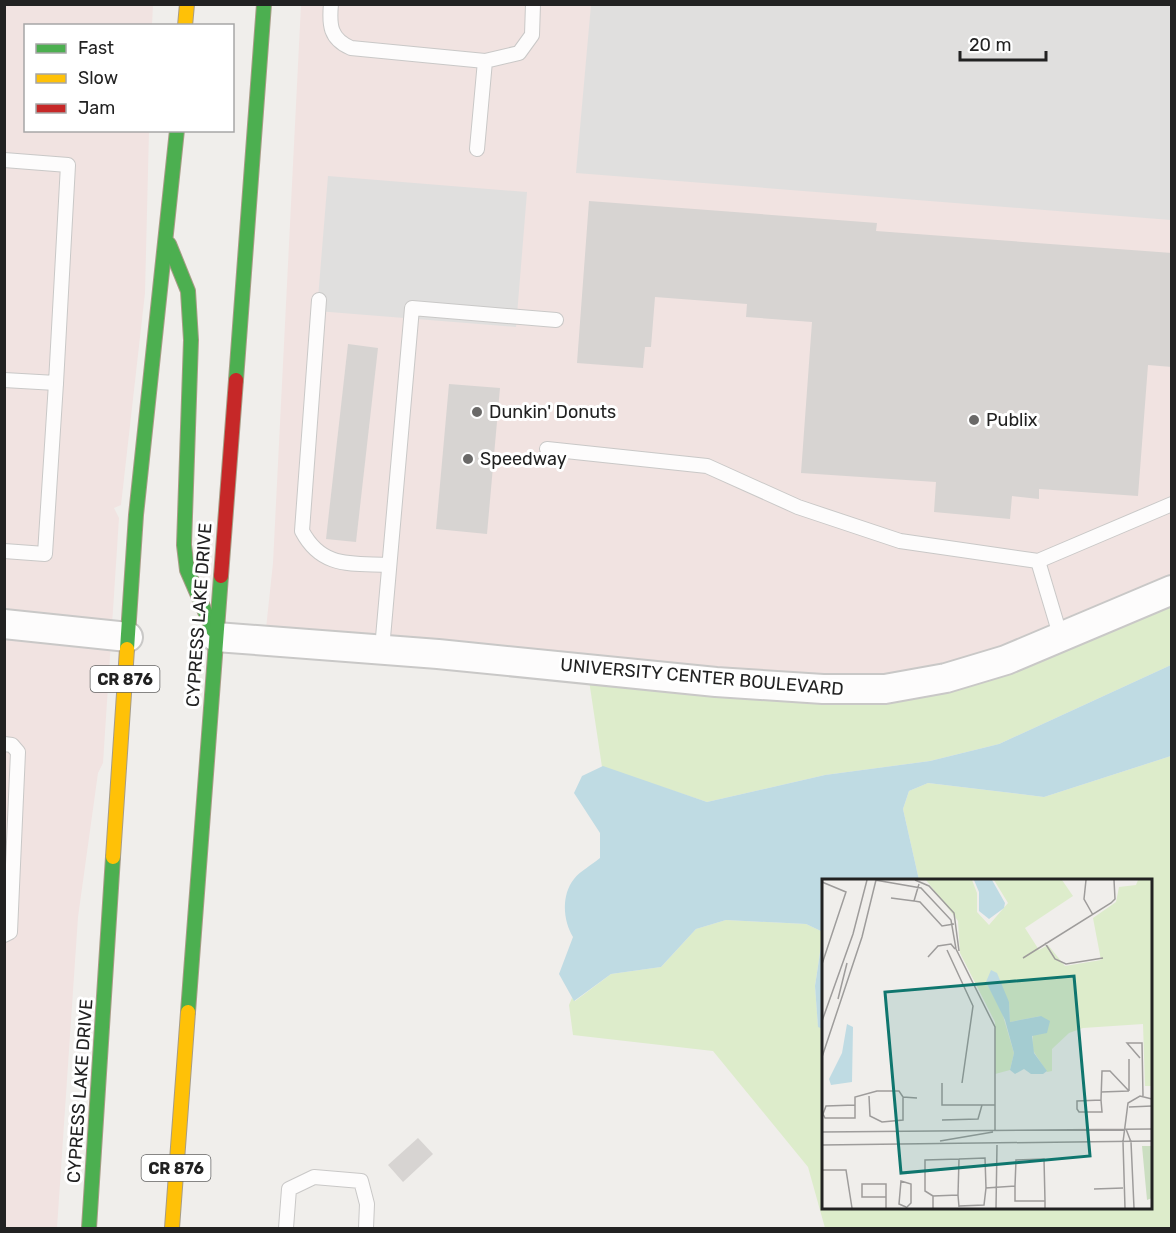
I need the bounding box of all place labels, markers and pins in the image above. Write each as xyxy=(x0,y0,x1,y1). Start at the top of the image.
place label: Dunkin' Donuts xyxy=(489,401,616,423)
marker: Dunkin' Donuts xyxy=(470,405,484,419)
place label: Publix xyxy=(986,409,1038,431)
marker: Publix xyxy=(967,413,981,427)
place label: Speedway xyxy=(480,448,567,470)
marker: Speedway xyxy=(461,452,475,466)

